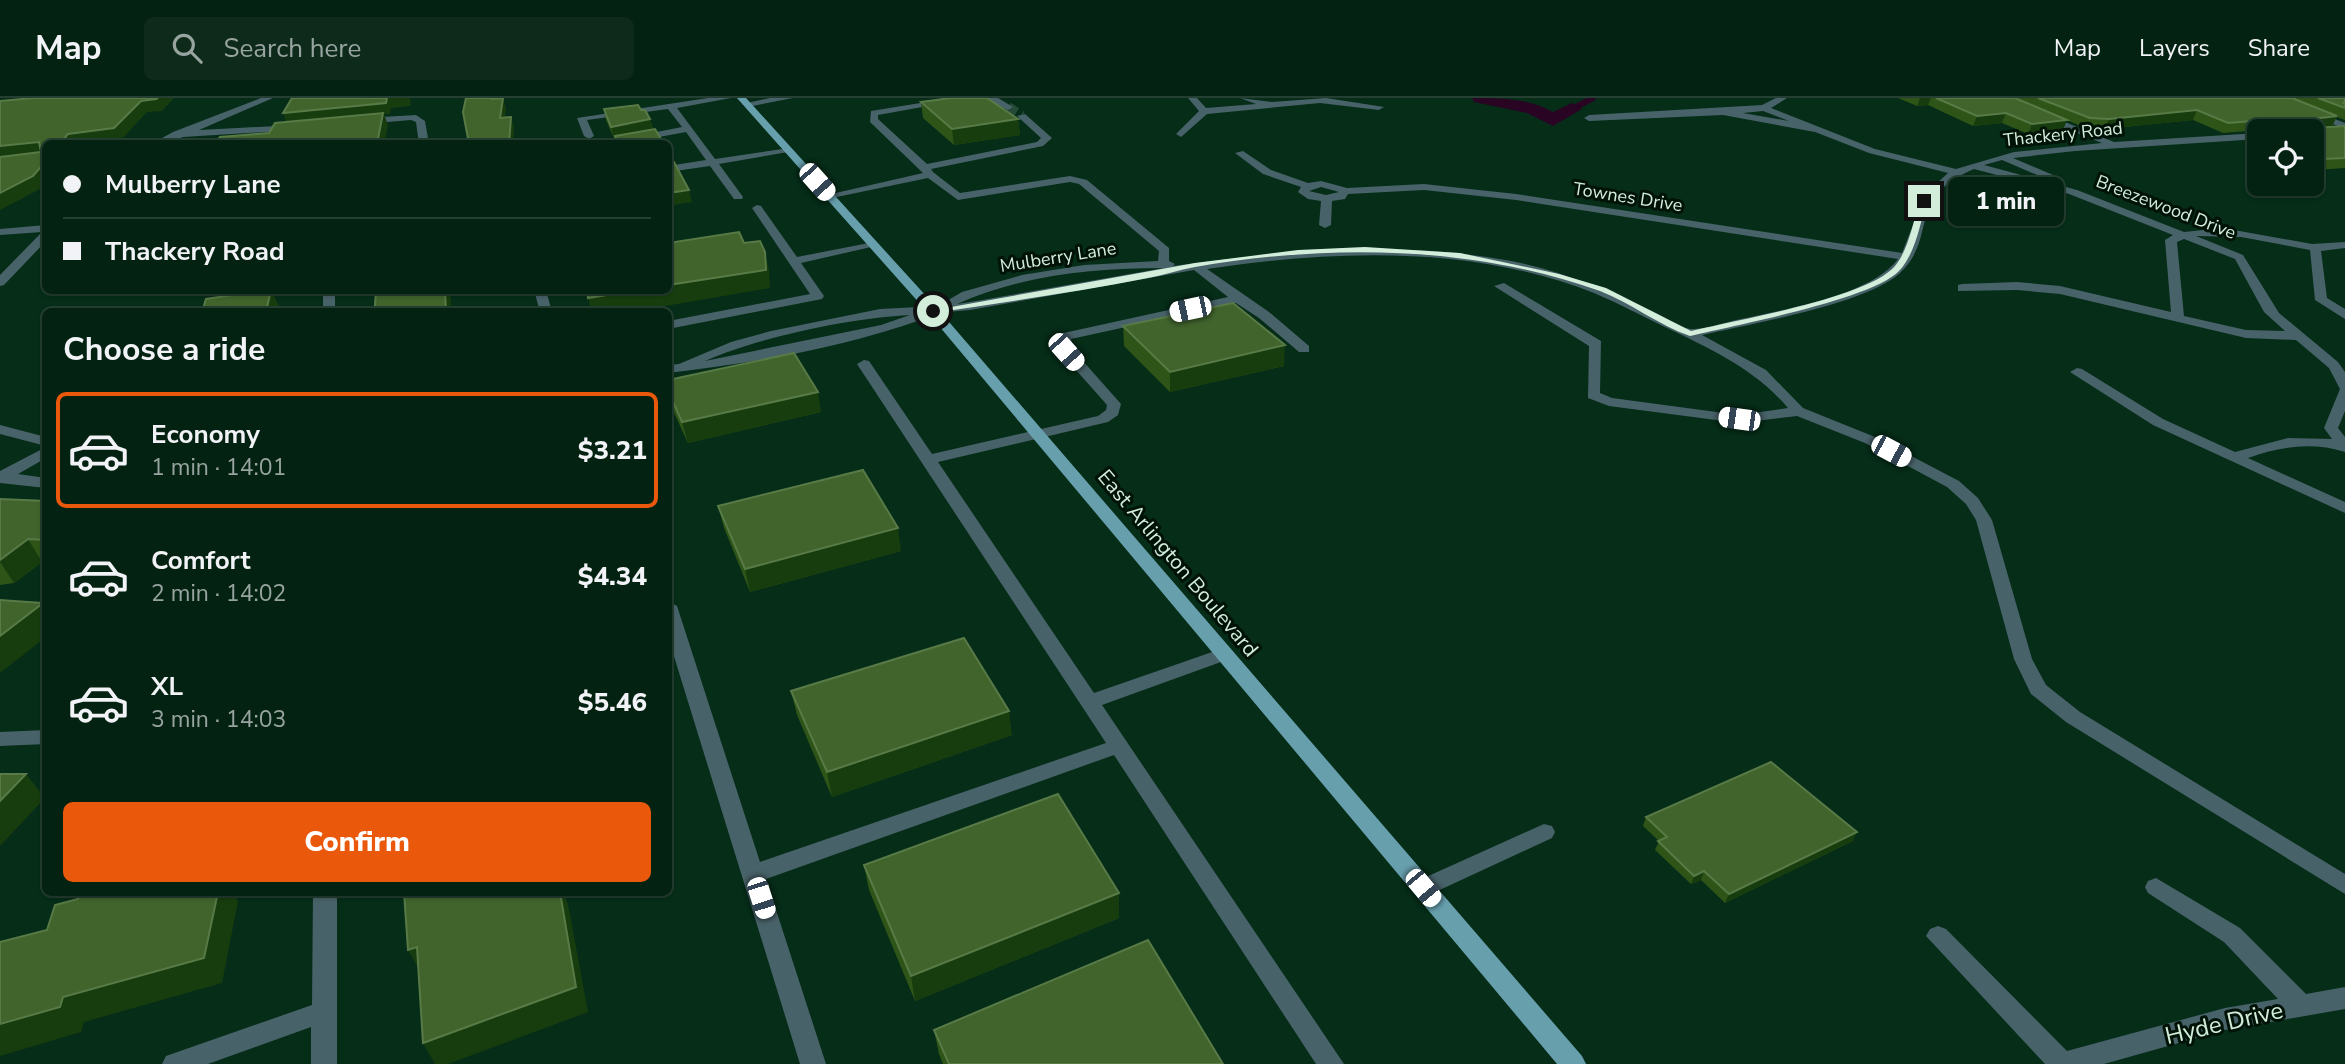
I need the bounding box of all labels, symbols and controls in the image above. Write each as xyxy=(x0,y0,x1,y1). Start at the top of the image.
search box xyxy=(144,17,634,80)
text: Map xyxy=(35,26,102,71)
icon: search xyxy=(168,29,206,67)
text: Search here xyxy=(224,31,361,66)
text: Map xyxy=(2054,32,2101,64)
text: Layers xyxy=(2139,32,2210,64)
text: Share xyxy=(2248,32,2310,64)
street label: Thackery Road xyxy=(2002,116,2124,152)
map controls xyxy=(2247,119,2324,196)
button: locate xyxy=(2247,119,2324,196)
car xyxy=(796,159,839,205)
text: Mulberry Lane xyxy=(105,167,281,202)
street label: Breezewood Drive xyxy=(2093,169,2239,245)
callout: 1 min xyxy=(1948,176,2064,226)
street label: Townes Drive xyxy=(1572,177,1684,217)
route end xyxy=(1908,185,1940,217)
text: 1 min xyxy=(1976,186,2036,217)
text: Thackery Road xyxy=(105,234,285,269)
street label: Mulberry Lane xyxy=(998,236,1118,278)
car xyxy=(1168,294,1213,324)
route start xyxy=(917,295,949,327)
text: Choose a ride xyxy=(63,328,265,371)
car xyxy=(1045,329,1088,375)
car xyxy=(1717,406,1762,432)
text: Economy xyxy=(151,417,260,452)
icon: car xyxy=(67,419,130,482)
car xyxy=(1868,432,1915,470)
text: $3.21 xyxy=(578,433,647,468)
text: 1 min · 14:01 xyxy=(151,452,286,483)
street label: East Arlington Boulevard xyxy=(1091,463,1265,663)
text: Comfort xyxy=(151,543,251,578)
icon: car xyxy=(67,545,130,608)
text: $4.34 xyxy=(578,559,647,594)
text: 2 min · 14:02 xyxy=(151,578,286,609)
text: XL xyxy=(151,669,183,704)
icon: car xyxy=(67,671,130,734)
text: $5.46 xyxy=(578,685,647,720)
text: 3 min · 14:03 xyxy=(151,704,286,735)
button: Confirm xyxy=(63,802,651,882)
car xyxy=(1402,865,1445,911)
car xyxy=(745,875,778,921)
street label: Hyde Drive xyxy=(2162,994,2286,1052)

